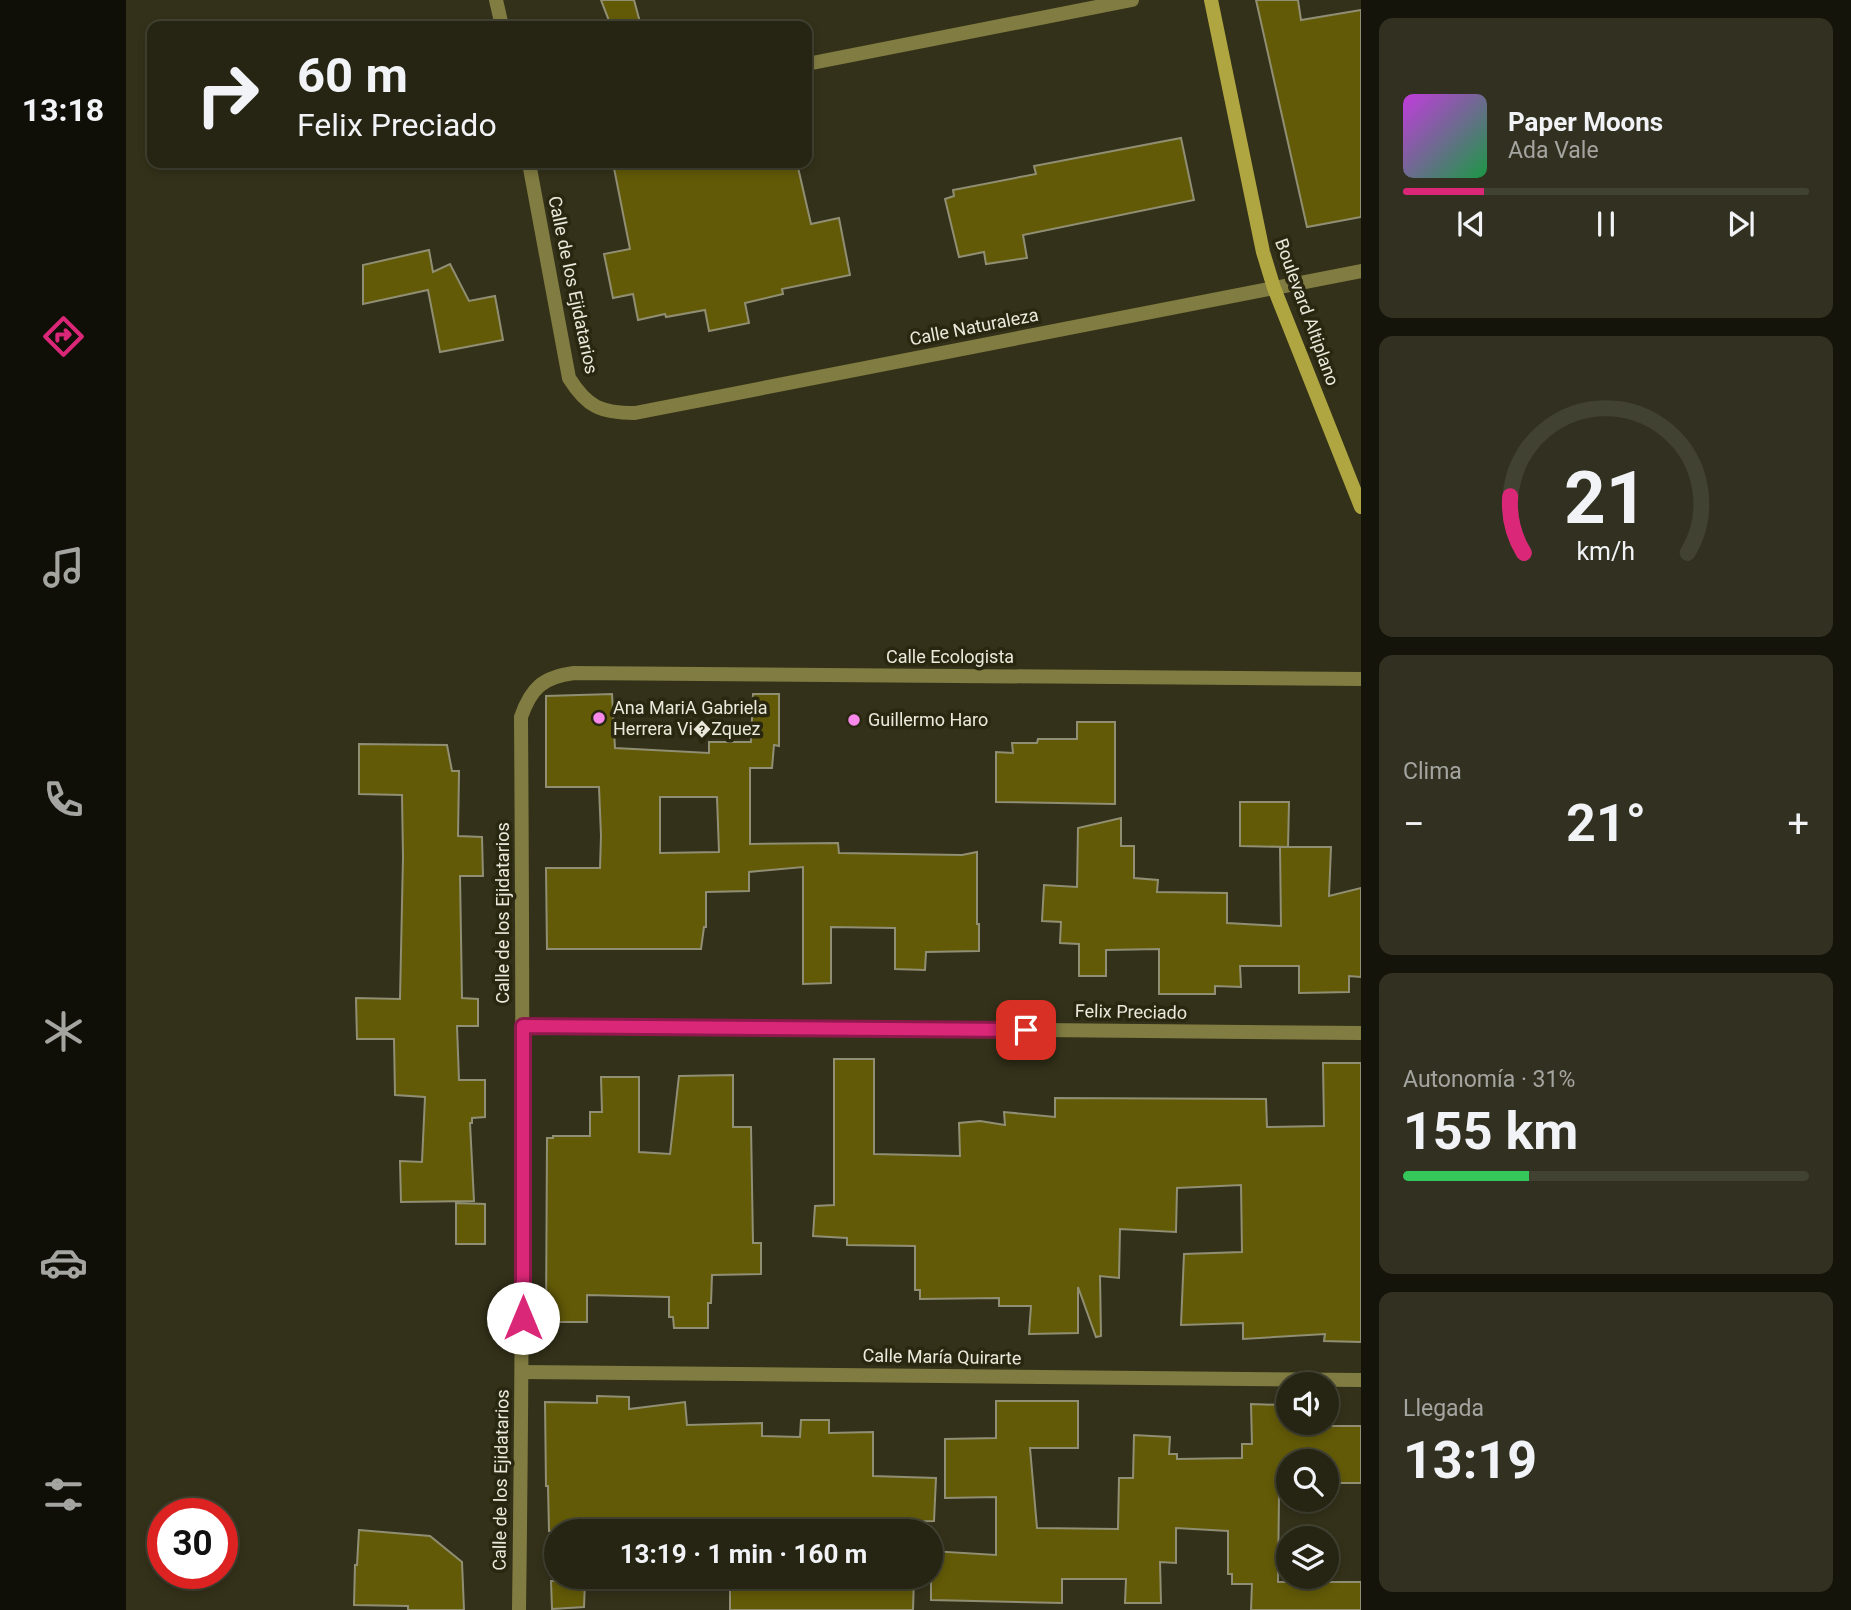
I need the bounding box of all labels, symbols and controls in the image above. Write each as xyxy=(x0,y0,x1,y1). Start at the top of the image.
text: 60 m xyxy=(297,47,408,104)
icon: right xyxy=(182,49,273,140)
text: 13:18 xyxy=(22,91,104,129)
text: Felix Preciado xyxy=(297,106,497,144)
text: Paper Moons xyxy=(1508,107,1663,137)
text: Ada Vale xyxy=(1508,137,1599,164)
street label: Calle de los Ejidatarios xyxy=(544,194,603,376)
icon: previous xyxy=(1452,205,1490,243)
icon: pause xyxy=(1587,205,1625,243)
icon: next xyxy=(1722,205,1760,243)
street label: Boulevard Altiplano xyxy=(1271,235,1344,388)
street label: Calle Naturaleza xyxy=(908,304,1040,349)
icon: directions xyxy=(39,312,88,361)
text: 21 xyxy=(1564,455,1648,541)
text: km/h xyxy=(1577,536,1635,565)
icon: music xyxy=(39,543,88,592)
street label: Calle Ecologista xyxy=(886,646,1014,667)
place label: Ana MariA Gabriela Herrera Vi�Zquez xyxy=(613,697,767,740)
place label: Guillermo Haro xyxy=(868,709,988,730)
marker: Ana MariA Gabriela Herrera Vi�Zquez xyxy=(591,710,607,726)
marker: Guillermo Haro xyxy=(846,712,862,728)
text: Clima xyxy=(1403,758,1462,785)
icon: phone xyxy=(39,775,88,824)
text: 21° xyxy=(1566,793,1646,854)
text: − xyxy=(1403,802,1425,846)
text: + xyxy=(1787,802,1809,846)
street label: Calle de los Ejidatarios xyxy=(492,822,513,1004)
pin xyxy=(996,1000,1056,1060)
street label: Felix Preciado xyxy=(1075,1000,1187,1023)
icon: climate xyxy=(39,1007,88,1056)
icon: arrive xyxy=(1007,1011,1045,1049)
text: Autonomía · 31% xyxy=(1403,1066,1575,1093)
text: 155 km xyxy=(1403,1101,1578,1162)
icon: car xyxy=(39,1238,88,1287)
position arrow xyxy=(486,1281,560,1355)
street label: Calle María Quirarte xyxy=(862,1345,1022,1368)
map controls xyxy=(1276,1372,1339,1589)
button: sound xyxy=(1276,1372,1339,1435)
street label: Calle de los Ejidatarios xyxy=(488,1389,513,1571)
text: Llegada xyxy=(1403,1395,1484,1422)
text: 13:19 xyxy=(1403,1430,1537,1491)
button: search xyxy=(1276,1449,1339,1512)
icon: filters xyxy=(39,1470,88,1519)
speed limit sign: 30 xyxy=(147,1498,238,1589)
button: layers xyxy=(1276,1526,1339,1589)
text: 13:19 · 1 min · 160 m xyxy=(620,1539,867,1569)

